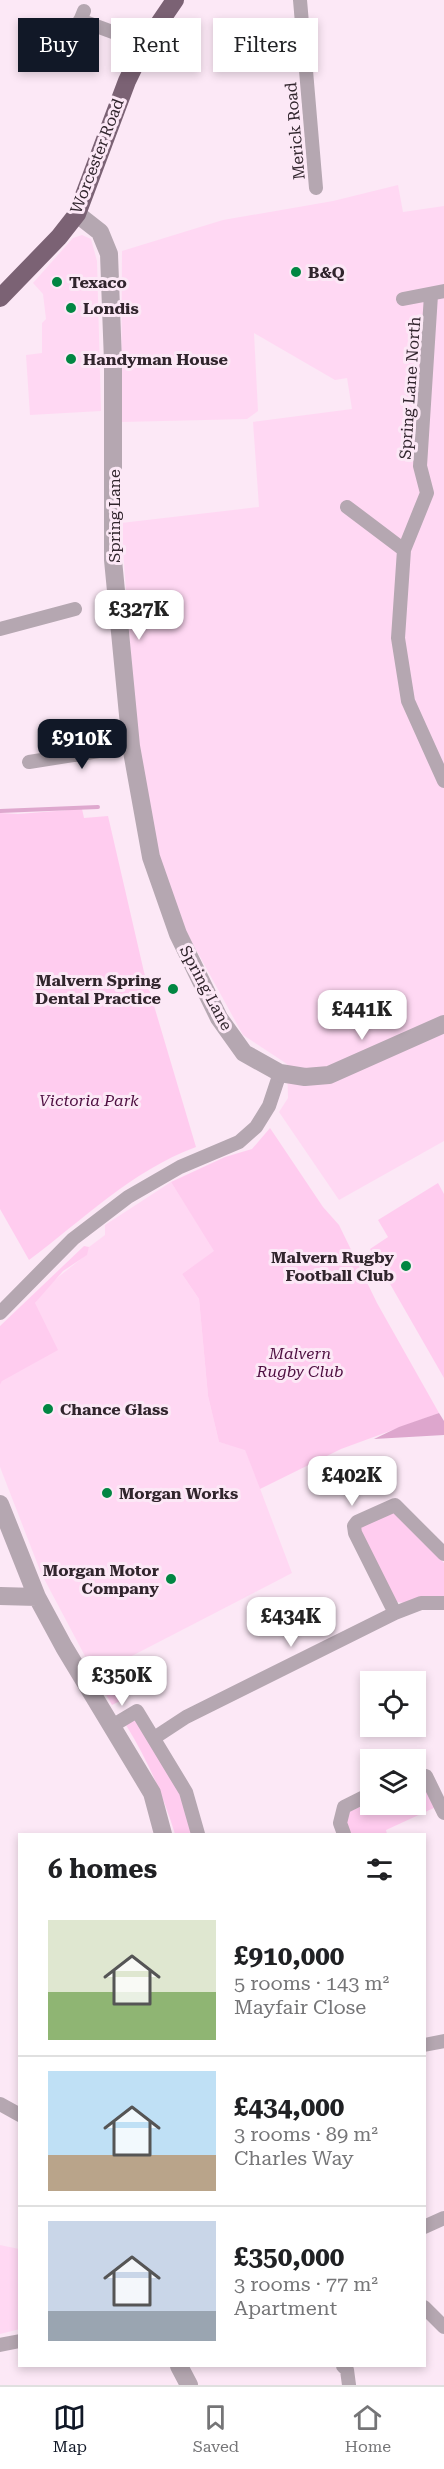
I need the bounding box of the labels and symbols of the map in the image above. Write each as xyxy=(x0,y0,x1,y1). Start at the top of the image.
street label: Merick Road xyxy=(281,81,309,181)
street label: Worcester Road xyxy=(66,96,128,216)
place label: B&Q xyxy=(308,263,345,282)
marker: B&Q xyxy=(289,265,303,279)
place label: Texaco xyxy=(69,273,127,292)
marker: Texaco xyxy=(50,275,64,289)
place label: Londis xyxy=(83,299,139,318)
marker: Londis xyxy=(64,301,78,315)
street label: Spring Lane North xyxy=(396,316,424,460)
place label: Handyman House xyxy=(83,350,228,369)
marker: Handyman House xyxy=(64,352,78,366)
street label: Spring Lane xyxy=(105,469,124,563)
pin: £327K xyxy=(97,590,181,641)
pin: £910K xyxy=(40,719,124,770)
street label: Spring Lane xyxy=(176,942,236,1034)
place label: Malvern Spring Dental Practice xyxy=(35,971,161,1008)
marker: Malvern Spring Dental Practice xyxy=(166,982,180,996)
pin: £441K xyxy=(320,990,404,1041)
park label: Victoria Park xyxy=(39,1091,139,1110)
place label: Malvern Rugby Football Club xyxy=(271,1248,394,1285)
marker: Malvern Rugby Football Club xyxy=(399,1259,413,1273)
park label: Malvern Rugby Club xyxy=(255,1344,344,1381)
place label: Chance Glass xyxy=(60,1400,168,1419)
marker: Chance Glass xyxy=(41,1402,55,1416)
pin: £402K xyxy=(310,1456,394,1507)
place label: Morgan Works xyxy=(119,1484,238,1503)
marker: Morgan Works xyxy=(100,1486,114,1500)
place label: Morgan Motor Company xyxy=(43,1561,159,1598)
marker: Morgan Motor Company xyxy=(164,1572,178,1586)
pin: £434K xyxy=(249,1597,333,1648)
pin: £350K xyxy=(80,1656,164,1707)

